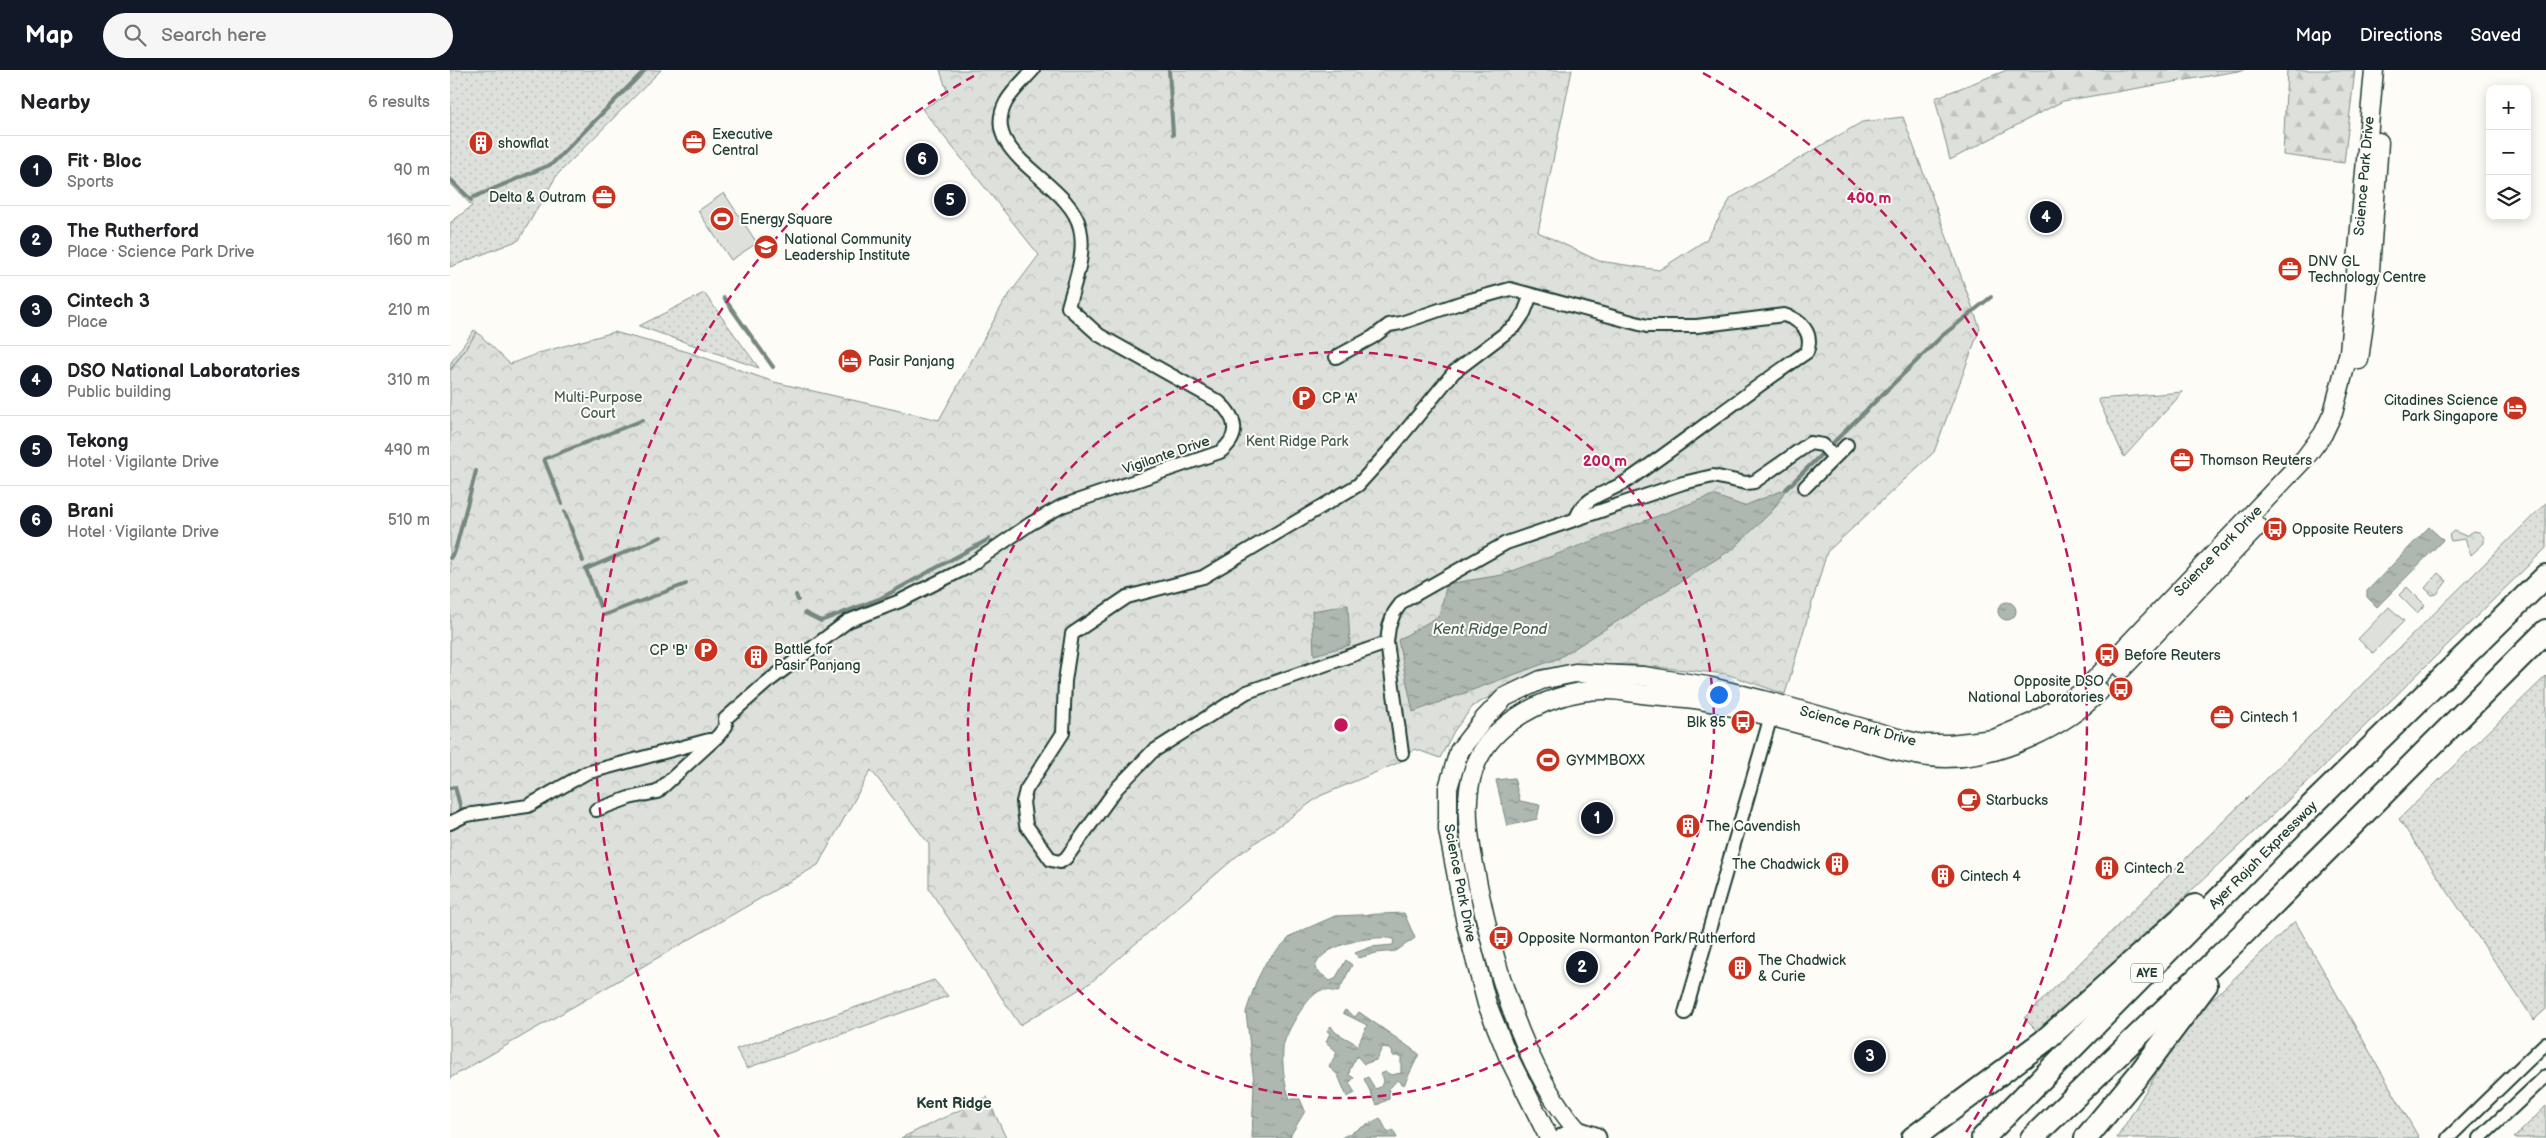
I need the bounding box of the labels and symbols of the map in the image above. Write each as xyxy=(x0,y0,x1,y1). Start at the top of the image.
street label: Science Park Drive xyxy=(2350,116,2378,236)
place label: Executive Central xyxy=(712,126,773,159)
office icon: Executive Central xyxy=(681,129,707,155)
building icon: showflat xyxy=(468,130,494,156)
place label: showflat xyxy=(498,135,549,152)
pin: 6 xyxy=(906,140,938,178)
pin: 5 xyxy=(934,181,966,219)
office icon: Delta & Outram xyxy=(591,184,617,210)
place label: Delta & Outram xyxy=(489,189,586,206)
text: 400 m xyxy=(1847,189,1891,208)
pin: 4 xyxy=(2030,198,2062,236)
sports icon: Energy Square xyxy=(709,206,735,232)
place label: Energy Square xyxy=(740,211,833,228)
place label: National Community Leadership Institute xyxy=(784,231,912,264)
school or university icon: National Community Leadership Institute xyxy=(753,234,779,260)
place label: DNV GL Technology Centre xyxy=(2308,253,2426,286)
office icon: DNV GL Technology Centre xyxy=(2277,256,2303,282)
hotel icon: Pasir Panjang xyxy=(837,348,863,374)
place label: Pasir Panjang xyxy=(868,353,955,370)
parking icon: CP 'A' xyxy=(1291,385,1317,411)
park label: Multi-Purpose Court xyxy=(554,389,642,422)
place label: CP 'A' xyxy=(1322,390,1358,407)
place label: Citadines Science Park Singapore xyxy=(2384,392,2498,425)
hotel icon: Citadines Science Park Singapore xyxy=(2502,395,2528,421)
street label: Vigilante Drive xyxy=(1120,432,1212,478)
park label: Kent Ridge Park xyxy=(1246,433,1348,450)
office icon: Thomson Reuters xyxy=(2169,447,2195,473)
text: 200 m xyxy=(1583,452,1627,471)
place label: Thomson Reuters xyxy=(2200,452,2312,469)
street label: Science Park Drive xyxy=(2170,502,2266,600)
bus stop icon: Opposite Reuters xyxy=(2262,516,2288,542)
place label: Opposite Reuters xyxy=(2292,521,2403,538)
water label: Kent Ridge Pond xyxy=(1433,620,1548,639)
parking icon: CP 'B' xyxy=(693,637,719,663)
place label: Battle for Pasir Panjang xyxy=(774,641,861,674)
place label: CP 'B' xyxy=(650,642,688,659)
bus stop icon: Before Reuters xyxy=(2094,642,2120,668)
building icon: Battle for Pasir Panjang xyxy=(743,644,769,670)
place label: Before Reuters xyxy=(2124,647,2221,664)
place label: Opposite DSO National Laboratories xyxy=(1968,673,2104,706)
bus stop icon: Opposite DSO National Laboratories xyxy=(2108,676,2134,702)
your location xyxy=(1706,682,1732,708)
street label: Science Park Drive xyxy=(1798,702,1918,750)
office icon: Cintech 1 xyxy=(2209,704,2235,730)
bus stop icon: Blk 85 xyxy=(1730,709,1756,735)
place label: Cintech 1 xyxy=(2240,709,2298,726)
place label: Blk 85 xyxy=(1686,714,1726,731)
centre of rings xyxy=(1332,716,1350,734)
sports icon: GYMMBOXX xyxy=(1535,747,1561,773)
place label: GYMMBOXX xyxy=(1566,752,1645,769)
cafe icon: Starbucks xyxy=(1956,787,1982,813)
place label: Starbucks xyxy=(1986,792,2048,809)
street label: Ayer Rajah Expressway xyxy=(2205,797,2321,913)
pin: 1 xyxy=(1581,799,1613,837)
building icon: The Cavendish xyxy=(1675,813,1701,839)
place label: The Cavendish xyxy=(1706,818,1801,835)
street label: Science Park Drive xyxy=(1440,823,1480,943)
building icon: The Chadwick xyxy=(1824,851,1850,877)
building icon: Cintech 2 xyxy=(2094,855,2120,881)
place label: The Chadwick xyxy=(1732,856,1820,873)
place label: Cintech 2 xyxy=(2124,860,2185,877)
building icon: Cintech 4 xyxy=(1930,863,1956,889)
place label: Cintech 4 xyxy=(1960,868,2021,885)
bus stop icon: Opposite Normanton Park/Rutherford xyxy=(1488,925,1514,951)
place label: Opposite Normanton Park/Rutherford xyxy=(1518,930,1756,947)
pin: 2 xyxy=(1566,948,1598,986)
place label: The Chadwick & Curie xyxy=(1758,952,1846,985)
building icon: The Chadwick & Curie xyxy=(1727,955,1753,981)
road number: AYE xyxy=(2131,964,2163,982)
pin: 3 xyxy=(1854,1037,1886,1075)
district label: Kent Ridge xyxy=(916,1094,992,1113)

